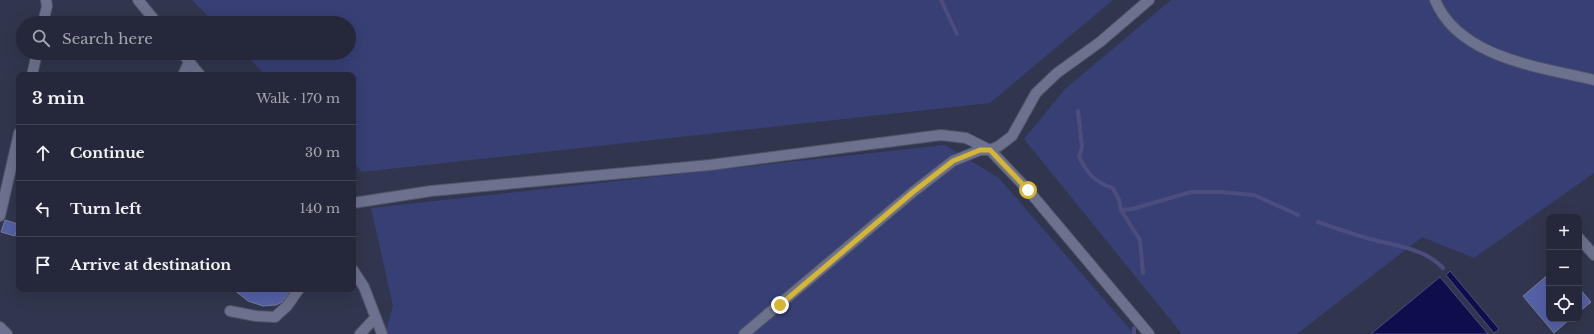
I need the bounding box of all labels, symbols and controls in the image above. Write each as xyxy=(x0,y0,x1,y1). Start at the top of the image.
search box xyxy=(16,16,356,60)
icon: search xyxy=(30,27,52,49)
text: Search here xyxy=(62,29,153,48)
text: 3 min xyxy=(32,88,85,109)
text: Walk · 170 m xyxy=(256,90,340,107)
icon: ahead xyxy=(32,142,54,164)
text: Continue xyxy=(70,143,145,162)
text: 30 m xyxy=(305,144,340,161)
route start xyxy=(1019,181,1037,199)
icon: left xyxy=(32,198,54,220)
text: Turn left xyxy=(70,199,141,218)
text: 140 m xyxy=(300,200,340,217)
map controls xyxy=(1546,214,1582,322)
button: + xyxy=(1546,214,1582,250)
button: − xyxy=(1546,250,1582,286)
icon: arrive xyxy=(32,254,54,276)
text: Arrive at destination xyxy=(70,255,231,274)
button: locate xyxy=(1546,286,1582,322)
route end xyxy=(771,296,789,314)

